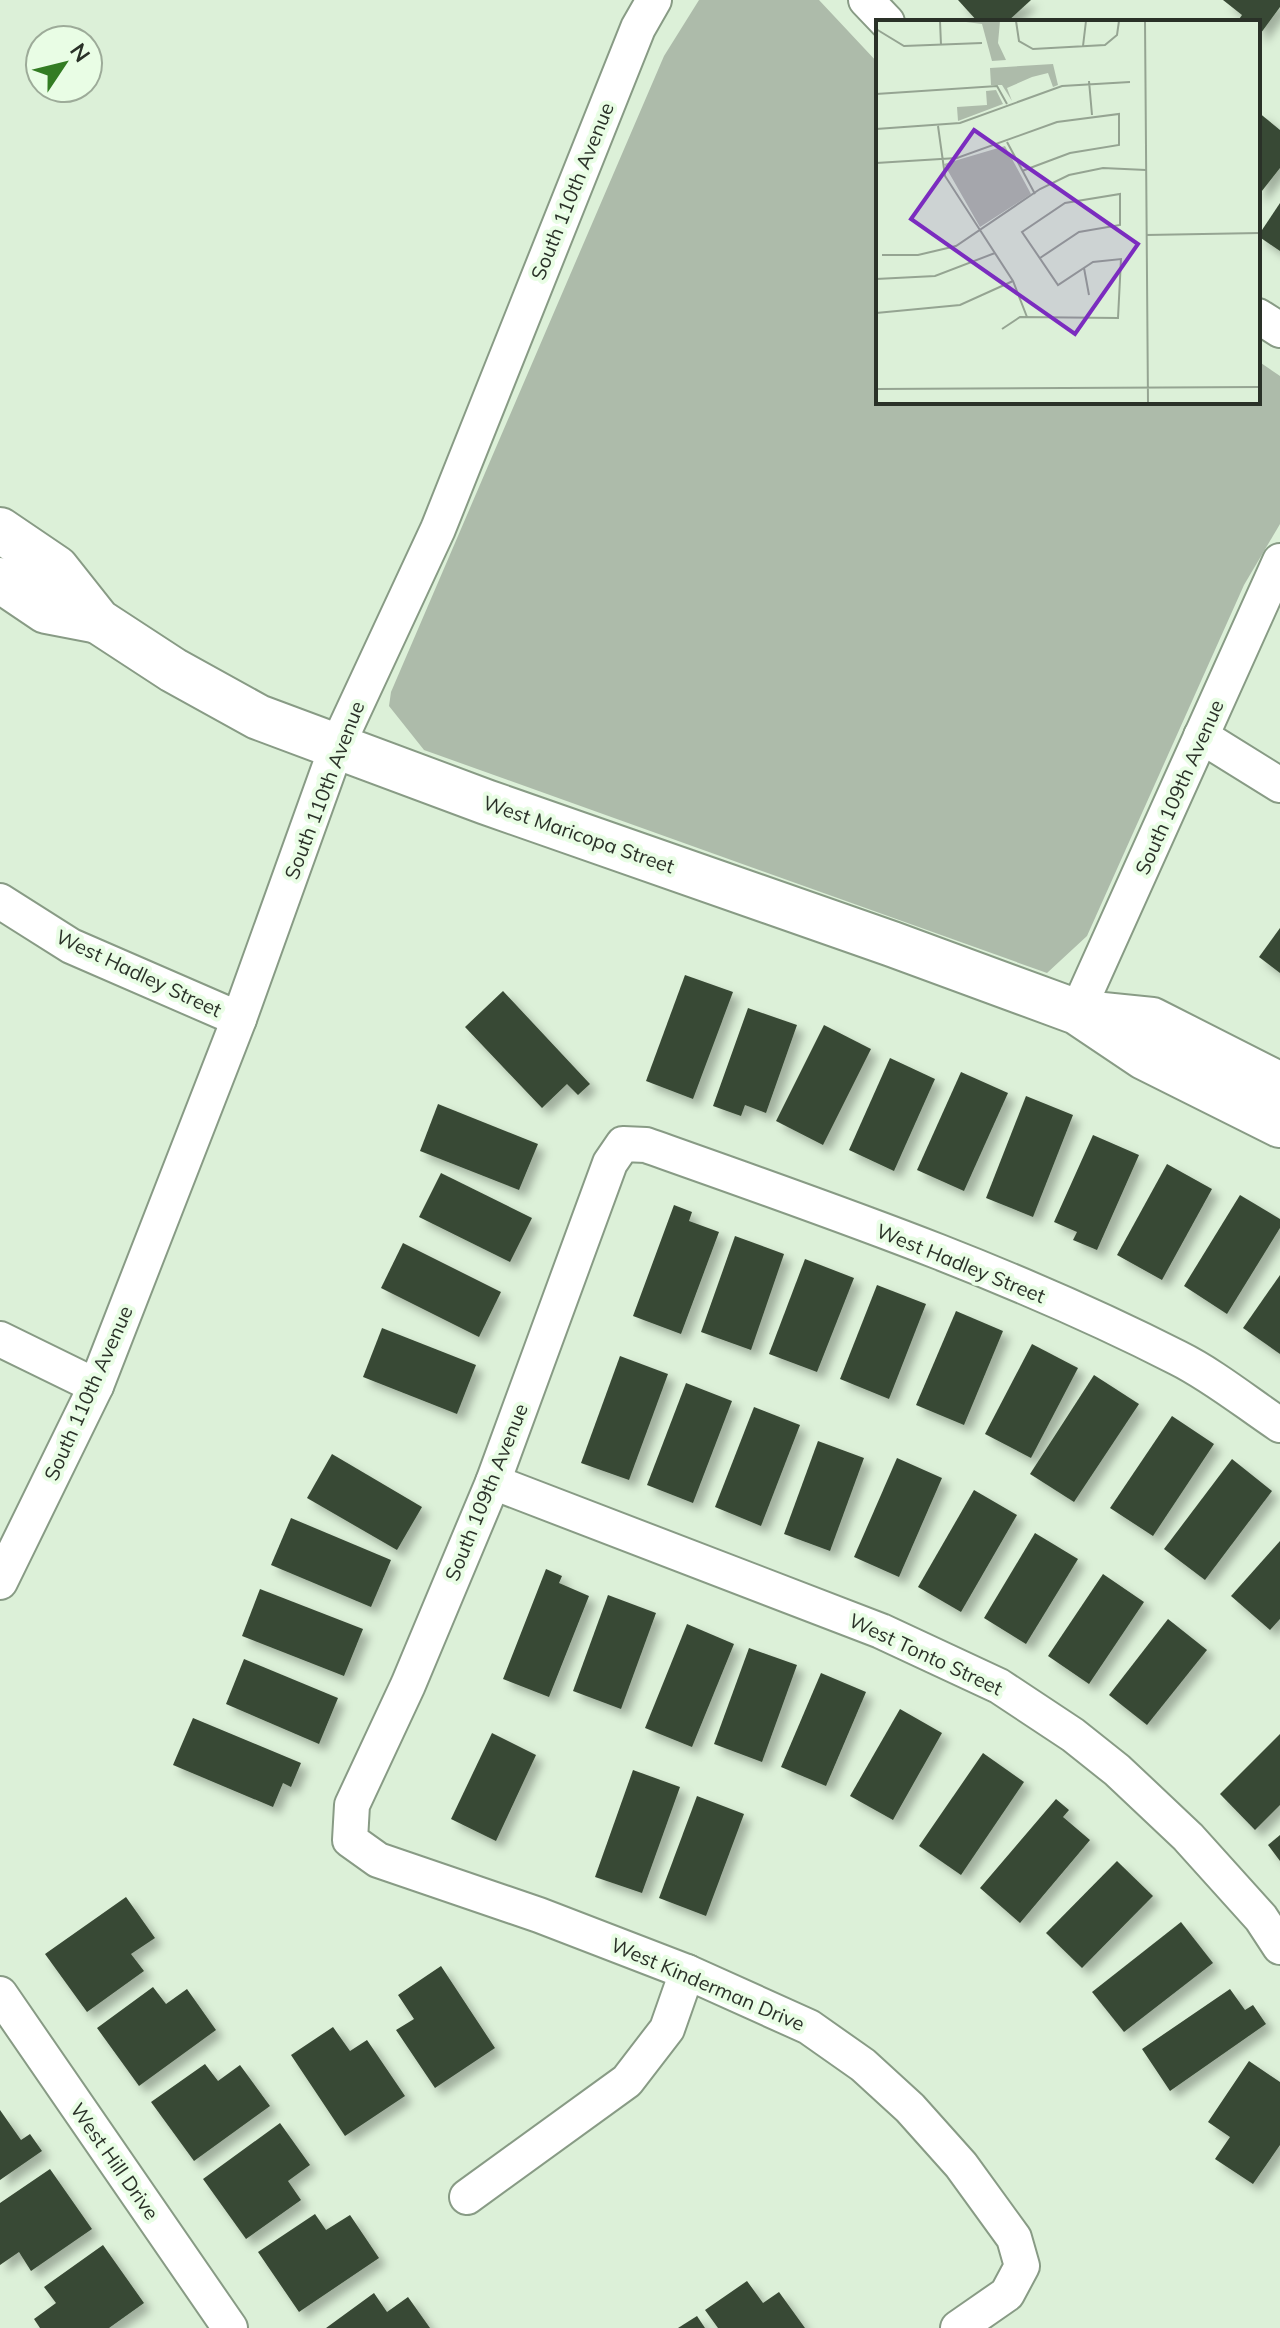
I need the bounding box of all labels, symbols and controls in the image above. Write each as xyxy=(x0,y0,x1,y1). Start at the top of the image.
inset map xyxy=(876,20,1260,404)
north arrow xyxy=(24,24,104,104)
text: N xyxy=(64,38,97,67)
street label: South 110th Avenue xyxy=(525,99,619,283)
street label: South 109th Avenue xyxy=(1129,696,1229,878)
street label: South 110th Avenue xyxy=(278,697,370,883)
street label: West Maricopa Street xyxy=(480,789,678,879)
street label: West Hadley Street xyxy=(52,924,226,1022)
street label: West Hadley Street xyxy=(873,1218,1049,1308)
street label: South 110th Avenue xyxy=(38,1302,138,1484)
street label: South 109th Avenue xyxy=(439,1400,533,1584)
street label: West Tonto Street xyxy=(845,1607,1007,1701)
street label: West Kinderman Drive xyxy=(607,1932,809,2036)
street label: West Hill Drive xyxy=(65,2098,165,2224)

